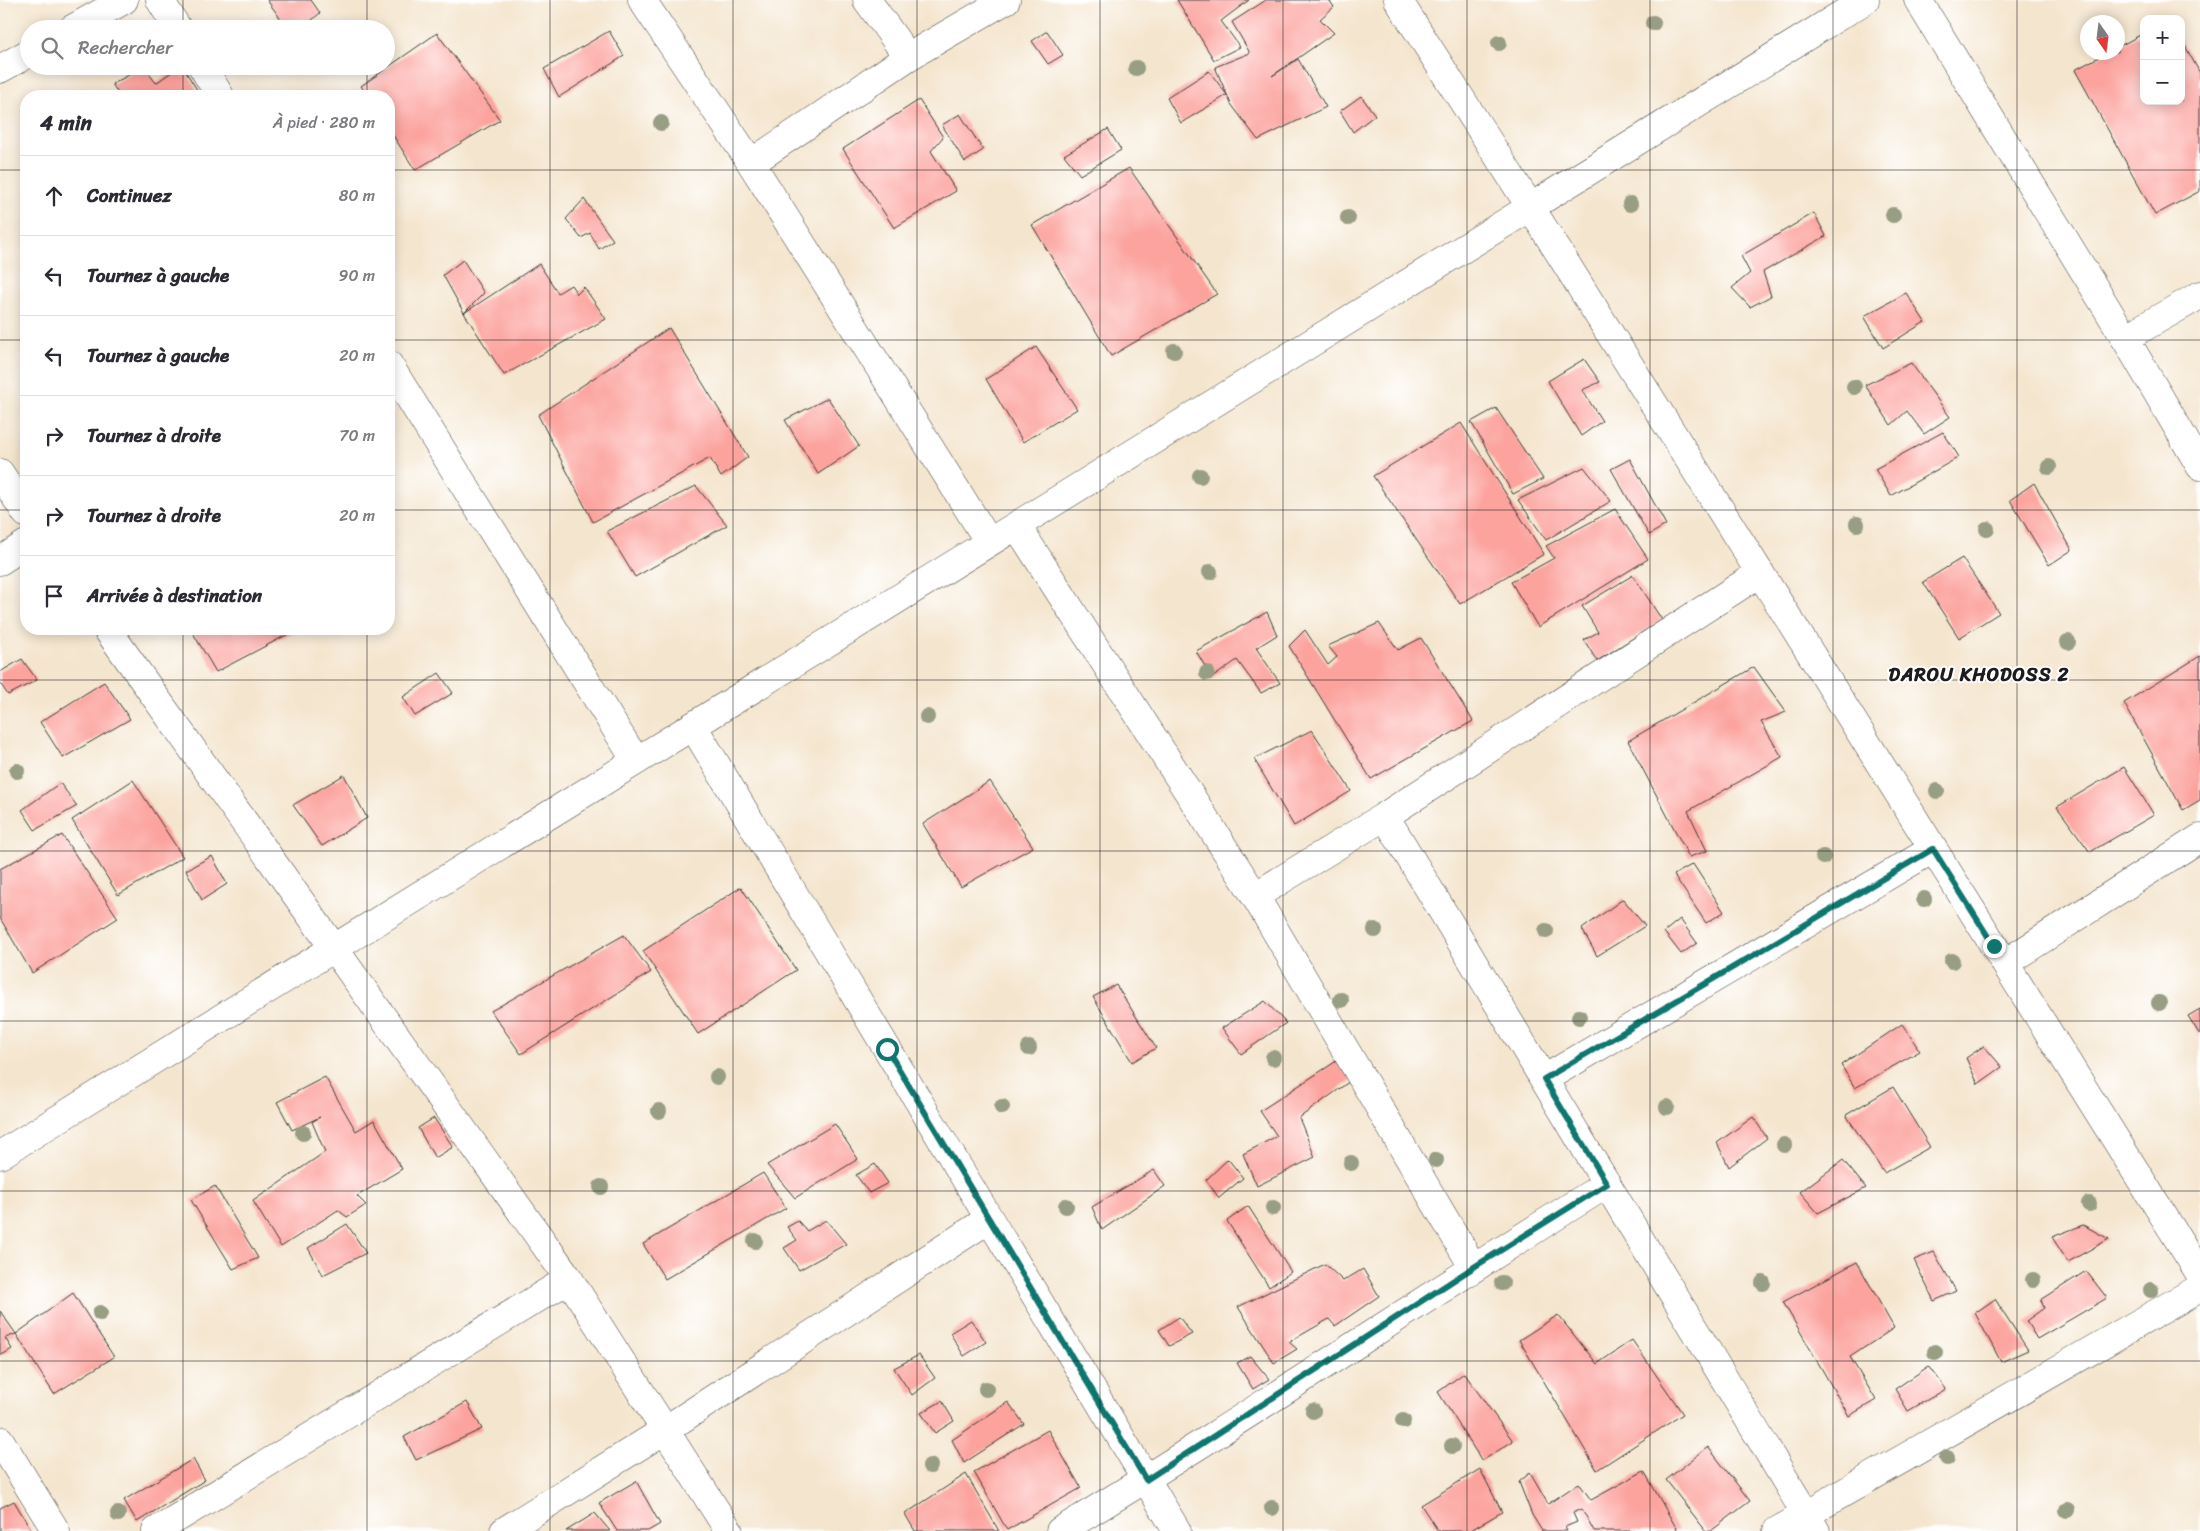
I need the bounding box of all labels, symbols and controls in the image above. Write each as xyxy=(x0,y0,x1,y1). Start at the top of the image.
north arrow xyxy=(2080,15,2125,60)
map controls xyxy=(2140,15,2185,105)
button: + xyxy=(2140,15,2185,60)
search box xyxy=(20,20,395,75)
text: Rechercher xyxy=(78,31,173,64)
icon: search xyxy=(38,34,66,62)
button: − xyxy=(2140,60,2185,105)
text: 4 min xyxy=(40,104,92,142)
text: À pied · 280 m xyxy=(273,108,375,137)
text: Continuez xyxy=(87,179,172,212)
text: 80 m xyxy=(339,181,375,210)
icon: ahead xyxy=(40,182,68,210)
text: Tournez à gauche xyxy=(87,259,229,292)
text: 90 m xyxy=(339,261,375,290)
icon: left xyxy=(40,262,68,290)
text: Tournez à gauche xyxy=(87,339,229,372)
text: 20 m xyxy=(339,341,375,370)
icon: left xyxy=(40,342,68,370)
text: Tournez à droite xyxy=(87,419,221,452)
text: 70 m xyxy=(339,421,375,450)
icon: right xyxy=(40,422,68,450)
text: Tournez à droite xyxy=(87,499,221,532)
text: 20 m xyxy=(339,501,375,530)
icon: right xyxy=(40,502,68,530)
text: Arrivée à destination xyxy=(87,579,262,612)
icon: arrive xyxy=(40,582,68,610)
district label: DAROU KHODOSS 2 xyxy=(1889,658,2069,691)
route end xyxy=(1983,935,2006,958)
route start xyxy=(876,1038,899,1061)

